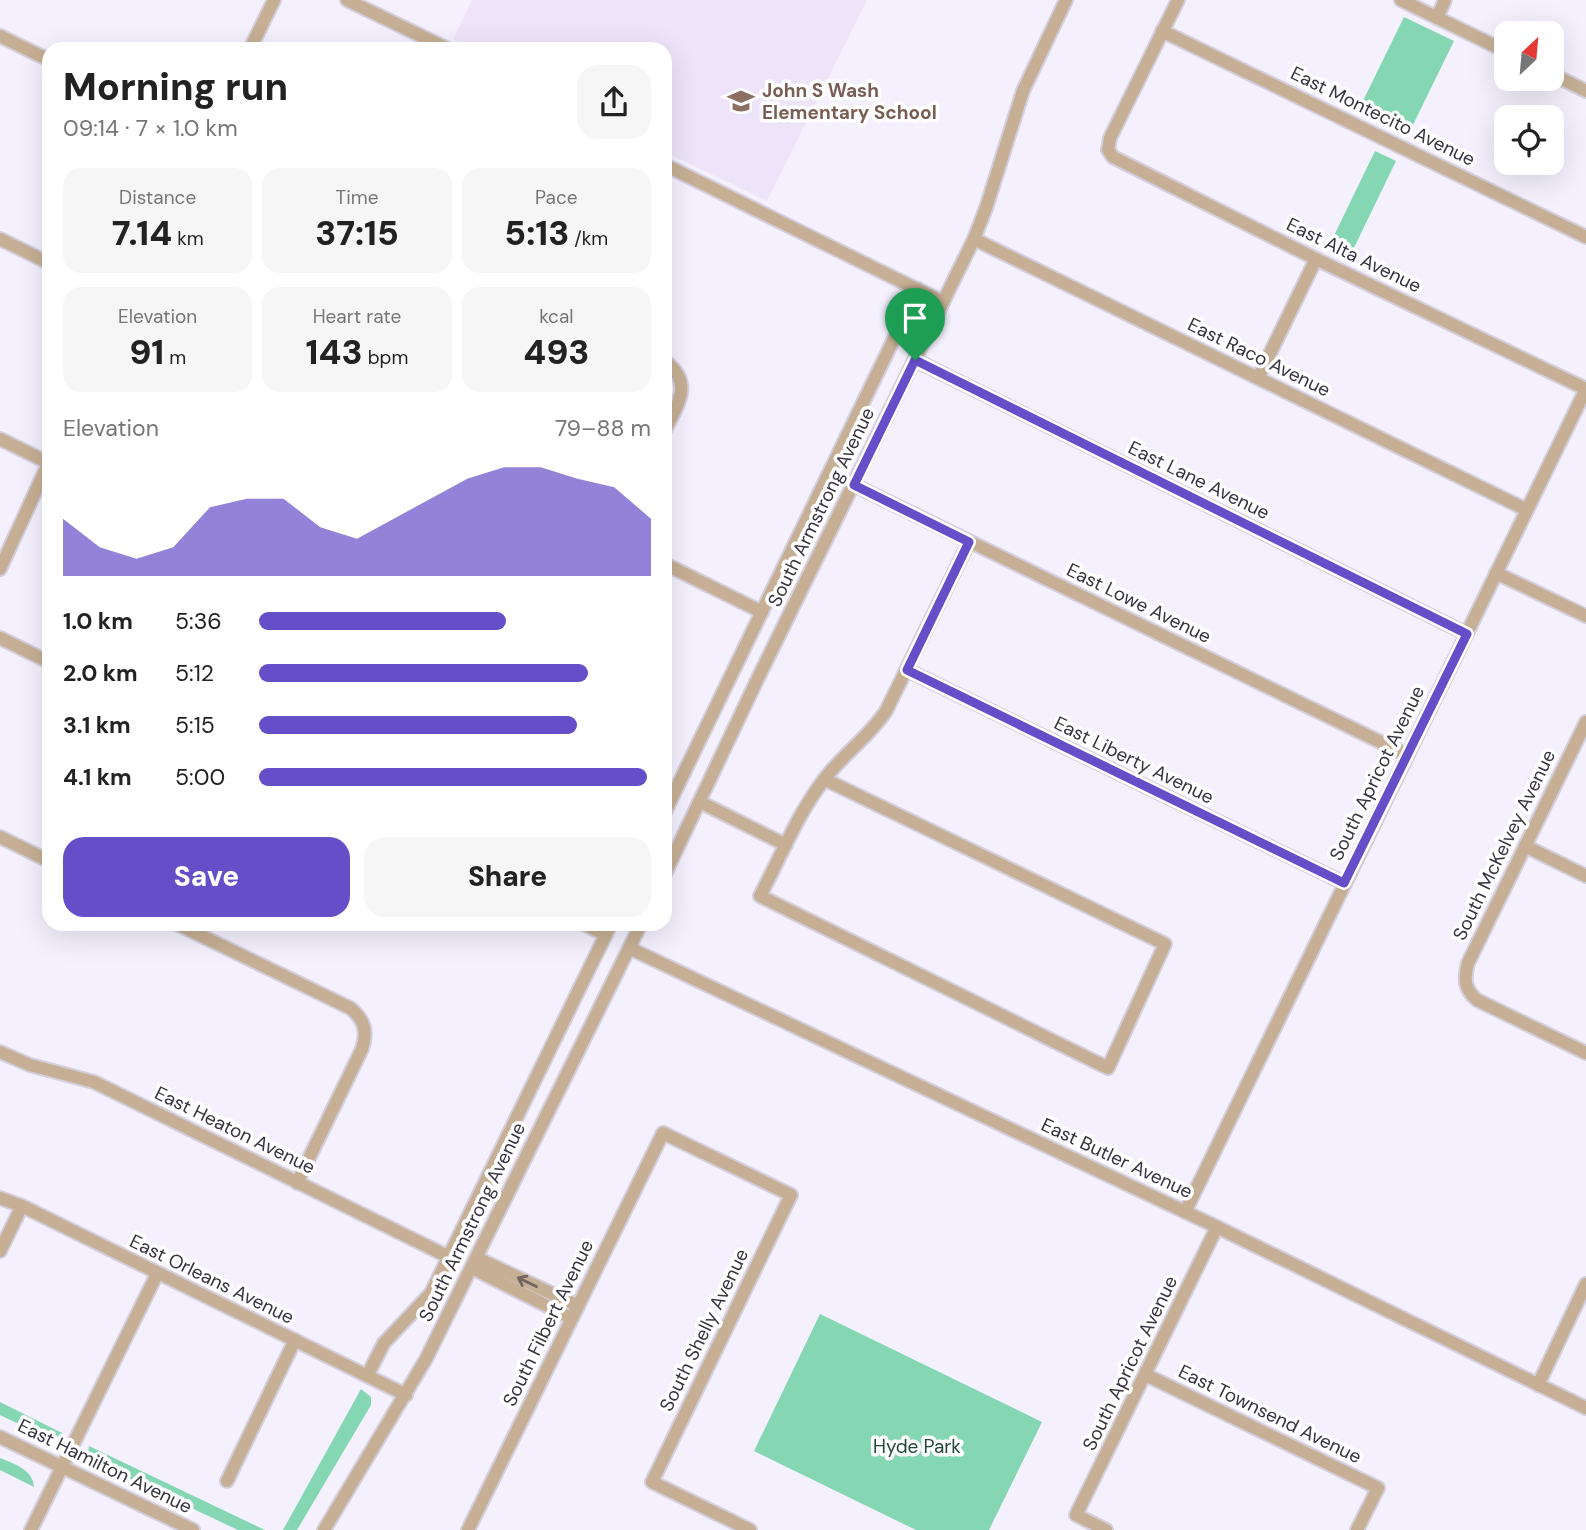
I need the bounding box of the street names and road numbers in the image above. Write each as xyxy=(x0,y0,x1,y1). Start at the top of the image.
street label: East Montecito Avenue xyxy=(1287,60,1479,172)
street label: East Alta Avenue xyxy=(1282,212,1426,298)
street label: East Raco Avenue xyxy=(1183,312,1335,402)
street label: South Armstrong Avenue xyxy=(762,403,880,611)
street label: East Lane Avenue xyxy=(1124,435,1274,525)
street label: East Lowe Avenue xyxy=(1063,557,1215,649)
street label: South Apricot Avenue xyxy=(1324,681,1430,865)
street label: East Liberty Avenue xyxy=(1050,710,1218,810)
street label: South McKelvey Avenue xyxy=(1447,746,1561,944)
street label: East Heaton Avenue xyxy=(151,1080,319,1180)
street label: East Butler Avenue xyxy=(1037,1112,1197,1204)
street label: South Armstrong Avenue xyxy=(413,1118,531,1326)
street label: East Orleans Avenue xyxy=(126,1228,298,1330)
street label: South Filbert Avenue xyxy=(497,1236,599,1410)
street label: South Shelly Avenue xyxy=(654,1245,754,1415)
street label: South Apricot Avenue xyxy=(1077,1271,1183,1455)
street label: East Townsend Avenue xyxy=(1174,1359,1366,1469)
street label: East Hamilton Avenue xyxy=(14,1413,196,1519)

